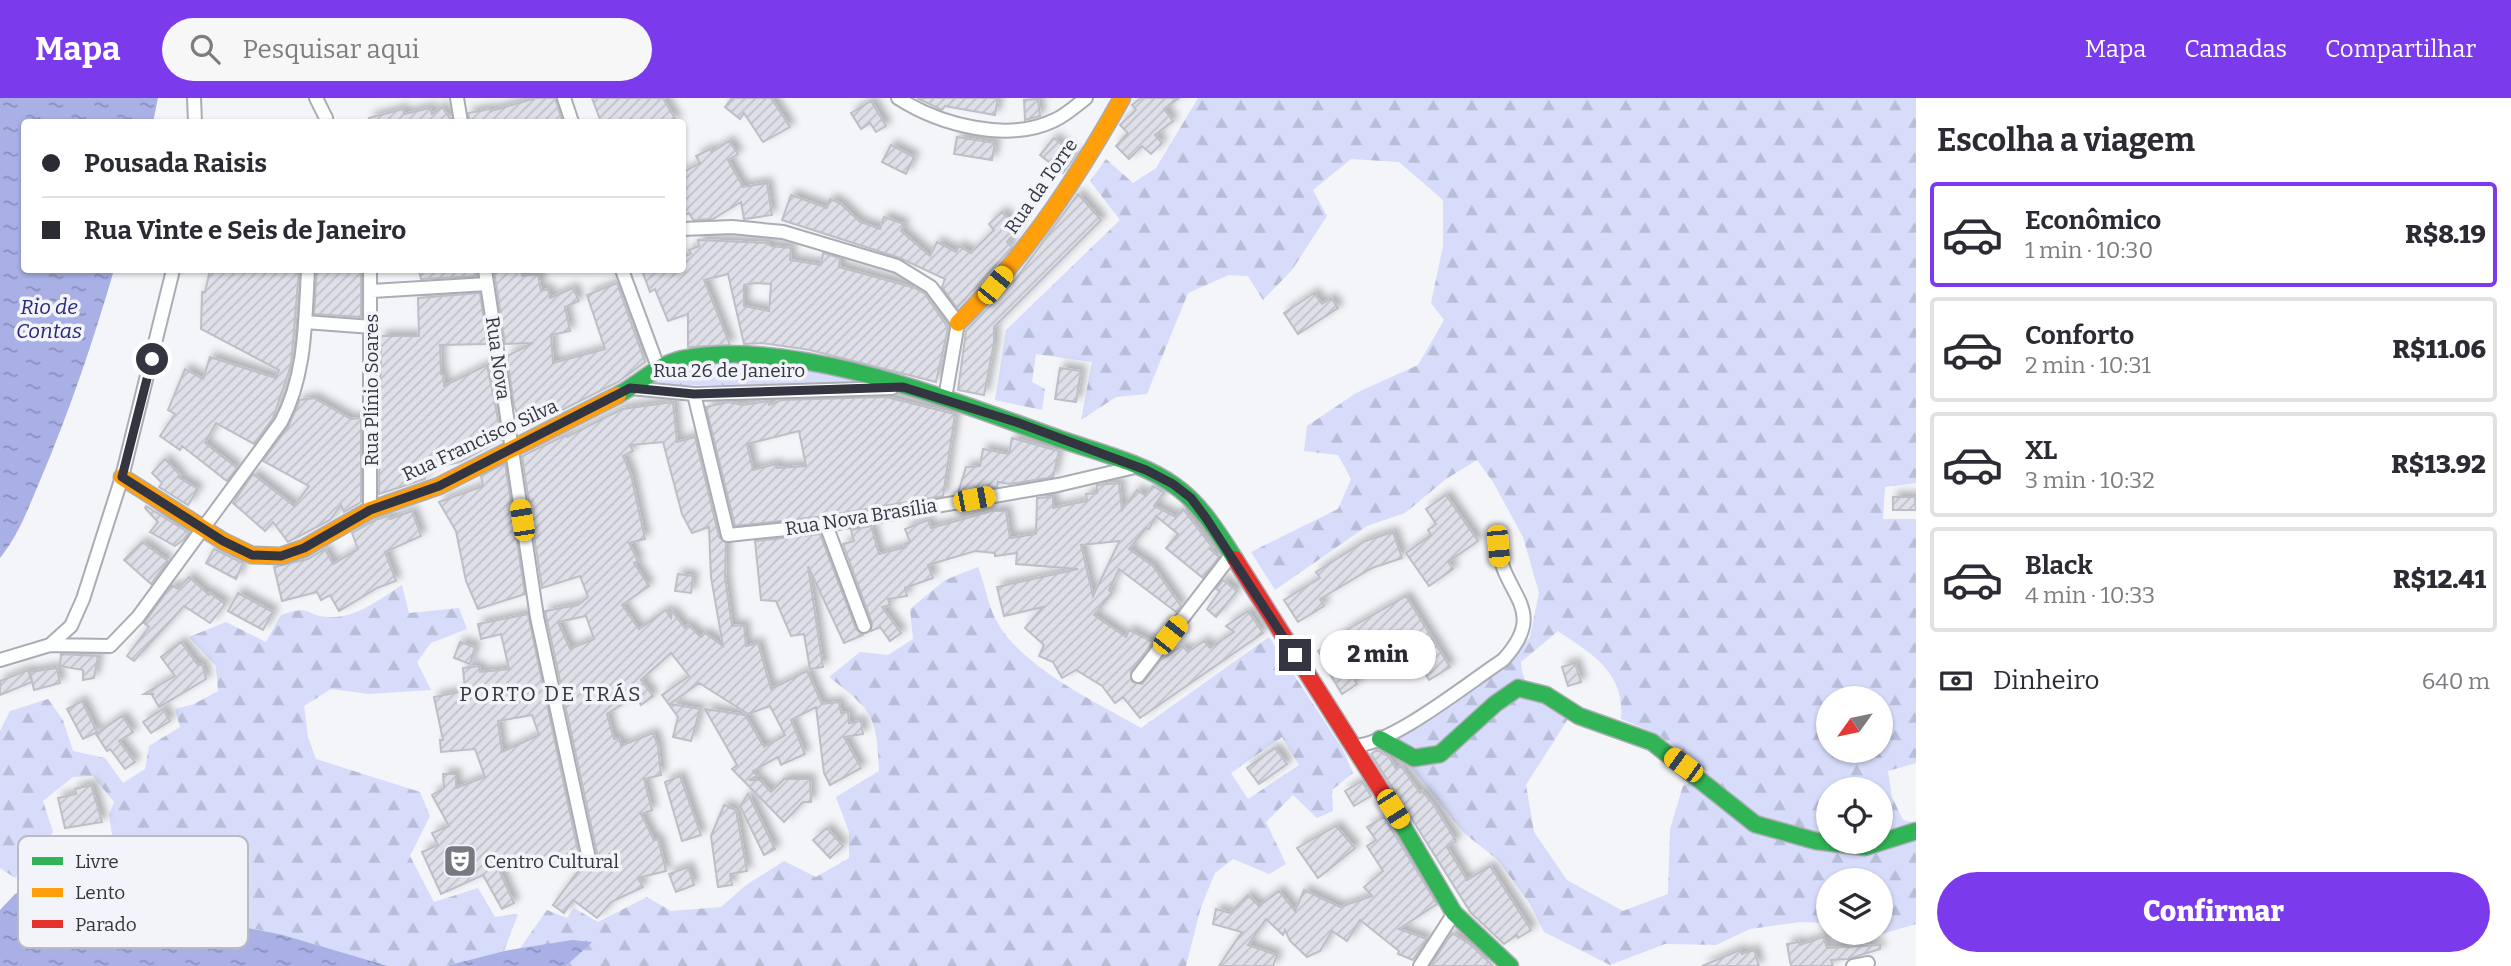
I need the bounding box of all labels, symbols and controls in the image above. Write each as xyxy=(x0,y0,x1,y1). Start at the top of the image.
search box xyxy=(162,18,652,81)
text: Mapa xyxy=(35,29,120,69)
icon: search xyxy=(186,30,224,68)
text: Pesquisar aqui xyxy=(242,34,420,65)
text: Mapa xyxy=(2085,35,2146,63)
text: Camadas xyxy=(2184,35,2287,63)
text: Compartilhar xyxy=(2325,35,2476,63)
text: Escolha a viagem xyxy=(1937,121,2195,159)
street label: Rua da Torre xyxy=(1000,134,1082,238)
text: Pousada Raisis xyxy=(84,148,267,179)
icon: car xyxy=(1941,203,2004,266)
text: Econômico xyxy=(2025,205,2161,236)
text: Rua Vinte e Seis de Janeiro xyxy=(84,215,406,246)
text: R$8.19 xyxy=(2405,219,2486,250)
text: 1 min · 10:30 xyxy=(2025,236,2153,264)
car xyxy=(974,262,1017,308)
water label: Rio de Contas xyxy=(16,294,82,344)
street label: Rua Plínio Soares xyxy=(360,314,383,466)
street label: Rua Nova xyxy=(481,315,515,402)
icon: car xyxy=(1941,318,2004,381)
text: Conforto xyxy=(2025,320,2134,351)
text: R$11.06 xyxy=(2393,334,2486,365)
route start xyxy=(136,343,168,375)
text: 2 min · 10:31 xyxy=(2025,351,2151,379)
street label: Rua 26 de Janeiro xyxy=(653,359,805,382)
street label: Rua Francisco Silva xyxy=(399,394,562,486)
icon: car xyxy=(1941,433,2004,496)
text: XL xyxy=(2025,435,2057,466)
text: R$13.92 xyxy=(2391,449,2486,480)
text: 3 min · 10:32 xyxy=(2025,466,2155,494)
car xyxy=(952,485,997,513)
street label: Rua Nova Brasília xyxy=(783,494,939,540)
car xyxy=(509,498,536,542)
car xyxy=(1486,524,1511,568)
icon: car xyxy=(1941,548,2004,611)
text: Black xyxy=(2025,550,2093,581)
text: R$12.41 xyxy=(2393,564,2486,595)
text: 4 min · 10:33 xyxy=(2025,581,2155,609)
car xyxy=(1149,612,1192,658)
callout: 2 min xyxy=(1320,630,1435,680)
route end xyxy=(1279,639,1311,671)
text: 2 min xyxy=(1347,640,1409,668)
icon: cash xyxy=(1937,662,1975,700)
text: Dinheiro xyxy=(1993,665,2099,696)
text: 640 m xyxy=(2422,667,2490,695)
district label: PORTO DE TRÁS xyxy=(459,681,643,707)
north arrow xyxy=(1816,686,1894,763)
map controls xyxy=(1816,686,1893,945)
car xyxy=(1660,744,1707,786)
button: locate xyxy=(1816,777,1893,854)
car xyxy=(1373,786,1414,832)
legend xyxy=(18,836,248,948)
theatre icon: Centro Cultural xyxy=(441,842,479,880)
text: Livre xyxy=(75,850,119,873)
place label: Centro Cultural xyxy=(484,850,619,873)
button: layers xyxy=(1816,868,1893,945)
button: Confirmar xyxy=(1937,872,2490,952)
text: Lento xyxy=(75,881,125,904)
text: Parado xyxy=(75,913,137,936)

